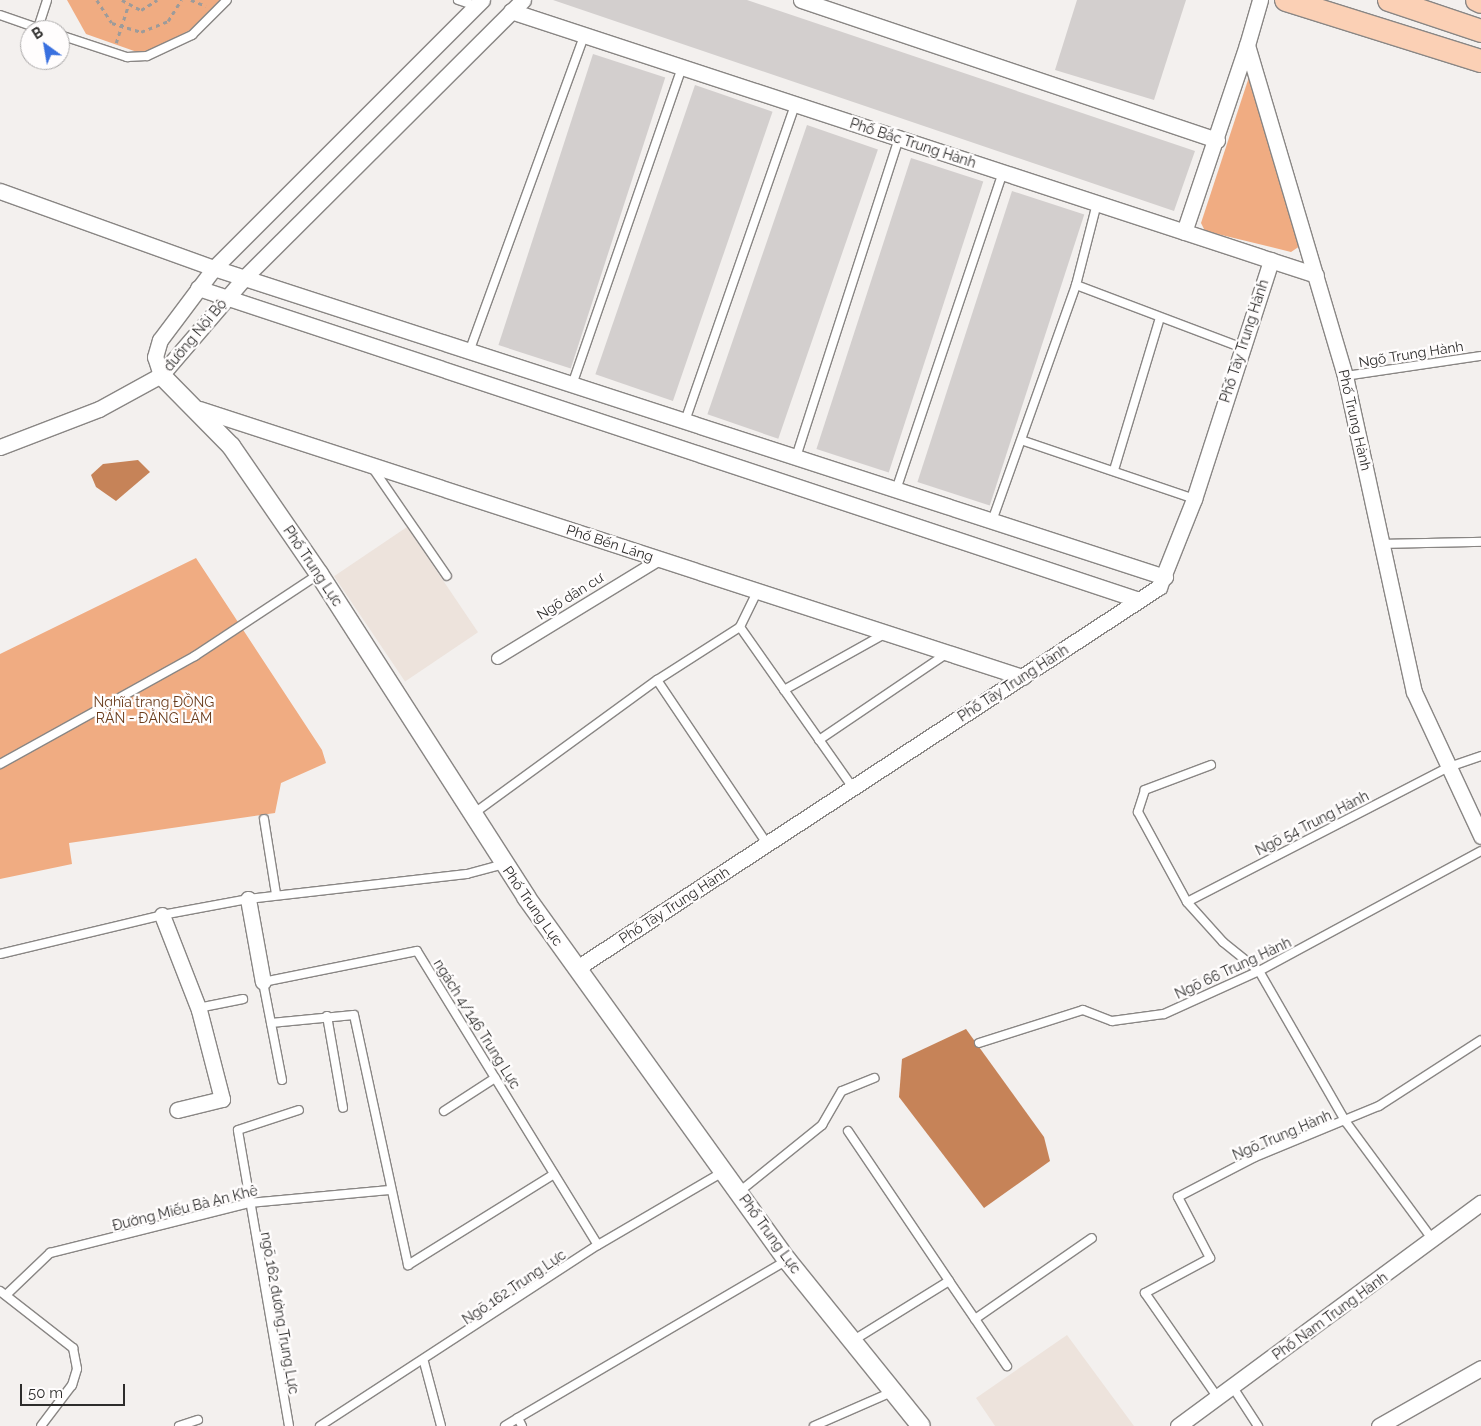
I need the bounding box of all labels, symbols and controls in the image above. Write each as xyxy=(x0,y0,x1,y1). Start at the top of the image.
north arrow xyxy=(20,20,70,70)
text: B xyxy=(29,24,46,42)
street label: Phố Bắc Trung Hành xyxy=(848,115,978,171)
street label: Phố Tây Trung Hành xyxy=(1216,277,1272,405)
street label: đường Nội Bộ xyxy=(160,295,230,375)
street label: Ngõ Trung Hành xyxy=(1357,337,1465,371)
street label: Phố Trung Hành xyxy=(1335,367,1375,473)
street label: Phố Bến Láng xyxy=(564,521,656,565)
street label: Phố Trung Lực xyxy=(280,522,346,610)
street label: Ngõ dân cư xyxy=(534,569,606,623)
street label: Phố Tây Trung Hành xyxy=(954,641,1072,725)
park label: Nghĩa trang ĐỒNG RẮN - ĐẰNG LÂM xyxy=(94,694,214,726)
street label: Ngõ 54 Trung Hành xyxy=(1252,787,1372,859)
street label: Phố Trung Lực xyxy=(499,863,567,949)
street label: Phố Tây Trung Hành xyxy=(615,863,733,947)
street label: Ngõ 66 Trung Hành xyxy=(1172,934,1294,1002)
street label: ngách 4/146 Trung Lực xyxy=(430,956,524,1092)
street label: Ngõ Trung Hành xyxy=(1230,1106,1334,1164)
street label: Đường Miếu Bà An Khê xyxy=(110,1182,260,1234)
street label: Phố Trung Lực xyxy=(736,1191,804,1277)
street label: ngõ 162 đường Trung Lực xyxy=(257,1230,303,1396)
street label: Ngõ 162 Trung Lực xyxy=(459,1246,569,1328)
street label: Phố Nam Trung Hành xyxy=(1269,1268,1391,1364)
scale bar xyxy=(22,1374,128,1406)
text: 50 m xyxy=(28,1384,63,1402)

